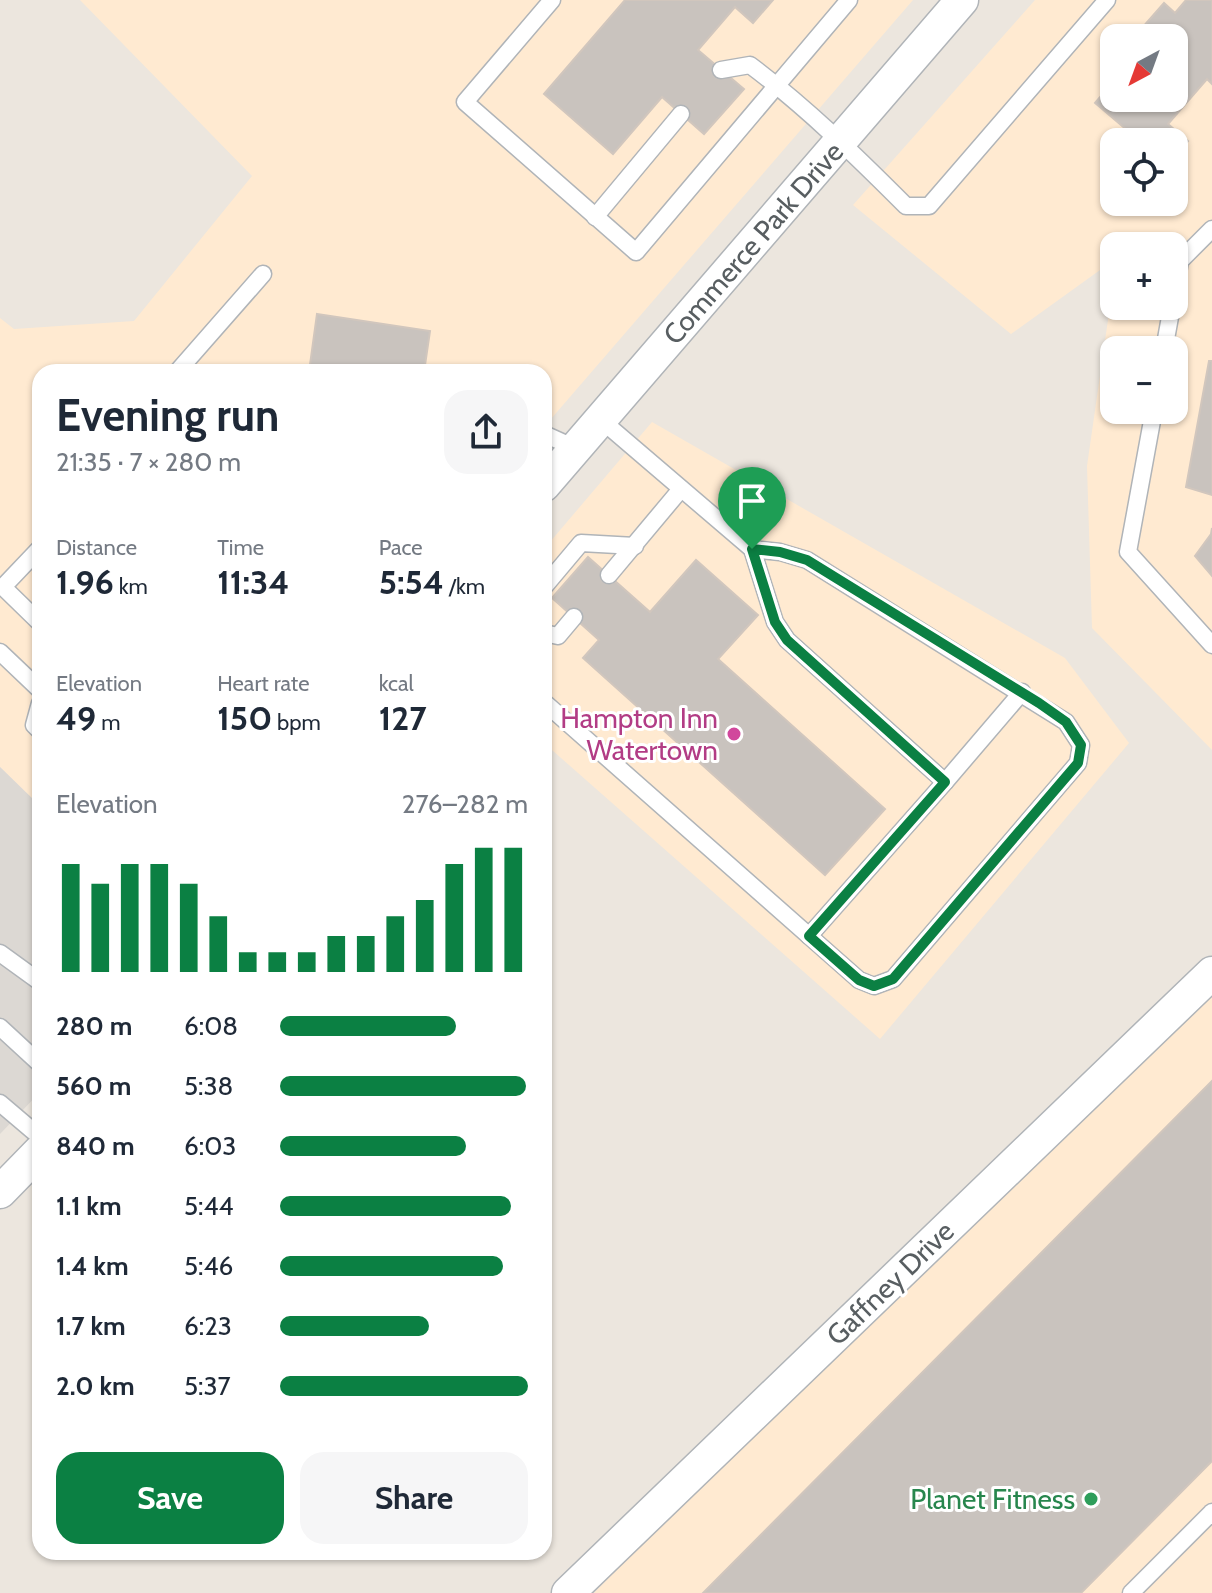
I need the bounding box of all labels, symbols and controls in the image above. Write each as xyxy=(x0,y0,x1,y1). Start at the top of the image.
north arrow xyxy=(1100,24,1188,112)
map controls xyxy=(1100,24,1188,424)
button: locate xyxy=(1100,128,1188,216)
street label: Commerce Park Drive xyxy=(656,135,850,351)
button: + xyxy=(1100,232,1188,320)
button: − xyxy=(1100,336,1188,424)
text: Evening run xyxy=(56,389,279,442)
button: share xyxy=(444,390,528,474)
text: 21:35 · 7 × 280 m xyxy=(56,446,241,478)
pin xyxy=(718,467,786,549)
icon: arrive xyxy=(730,479,774,523)
text: Distance xyxy=(56,534,137,561)
text: Time xyxy=(217,534,264,561)
text: Pace xyxy=(379,534,423,561)
text: 1.96 xyxy=(56,561,114,603)
text: 11:34 xyxy=(217,561,289,603)
text: 5:54 xyxy=(379,561,444,603)
text: km xyxy=(114,573,148,600)
text: /km xyxy=(444,573,485,600)
text: Elevation xyxy=(56,670,142,697)
text: Heart rate xyxy=(217,670,309,697)
text: kcal xyxy=(379,670,414,697)
text: 49 xyxy=(56,697,96,739)
text: 150 xyxy=(217,697,272,739)
text: 127 xyxy=(379,697,427,739)
place label: Hampton Inn Watertown xyxy=(560,701,718,767)
text: m xyxy=(96,709,120,736)
text: bpm xyxy=(272,709,321,736)
marker: Hampton Inn Watertown xyxy=(725,725,743,743)
text: Elevation xyxy=(56,788,158,820)
text: 276–282 m xyxy=(402,788,528,820)
text: 280 m xyxy=(56,1010,132,1042)
text: 6:08 xyxy=(184,1010,238,1042)
text: 560 m xyxy=(56,1070,131,1102)
text: 5:38 xyxy=(184,1070,233,1102)
text: 840 m xyxy=(56,1130,135,1162)
text: 6:03 xyxy=(184,1130,236,1162)
text: 1.1 km xyxy=(56,1190,122,1222)
text: 5:44 xyxy=(184,1190,234,1222)
street label: Gaffney Drive xyxy=(819,1214,961,1352)
text: 1.4 km xyxy=(56,1250,129,1282)
text: 5:46 xyxy=(184,1250,233,1282)
text: 1.7 km xyxy=(56,1310,126,1342)
text: 6:23 xyxy=(184,1310,232,1342)
text: 2.0 km xyxy=(56,1370,135,1402)
text: 5:37 xyxy=(184,1370,231,1402)
button: Save xyxy=(56,1452,284,1544)
button: Share xyxy=(300,1452,528,1544)
place label: Planet Fitness xyxy=(910,1482,1075,1516)
marker: Planet Fitness xyxy=(1082,1490,1100,1508)

